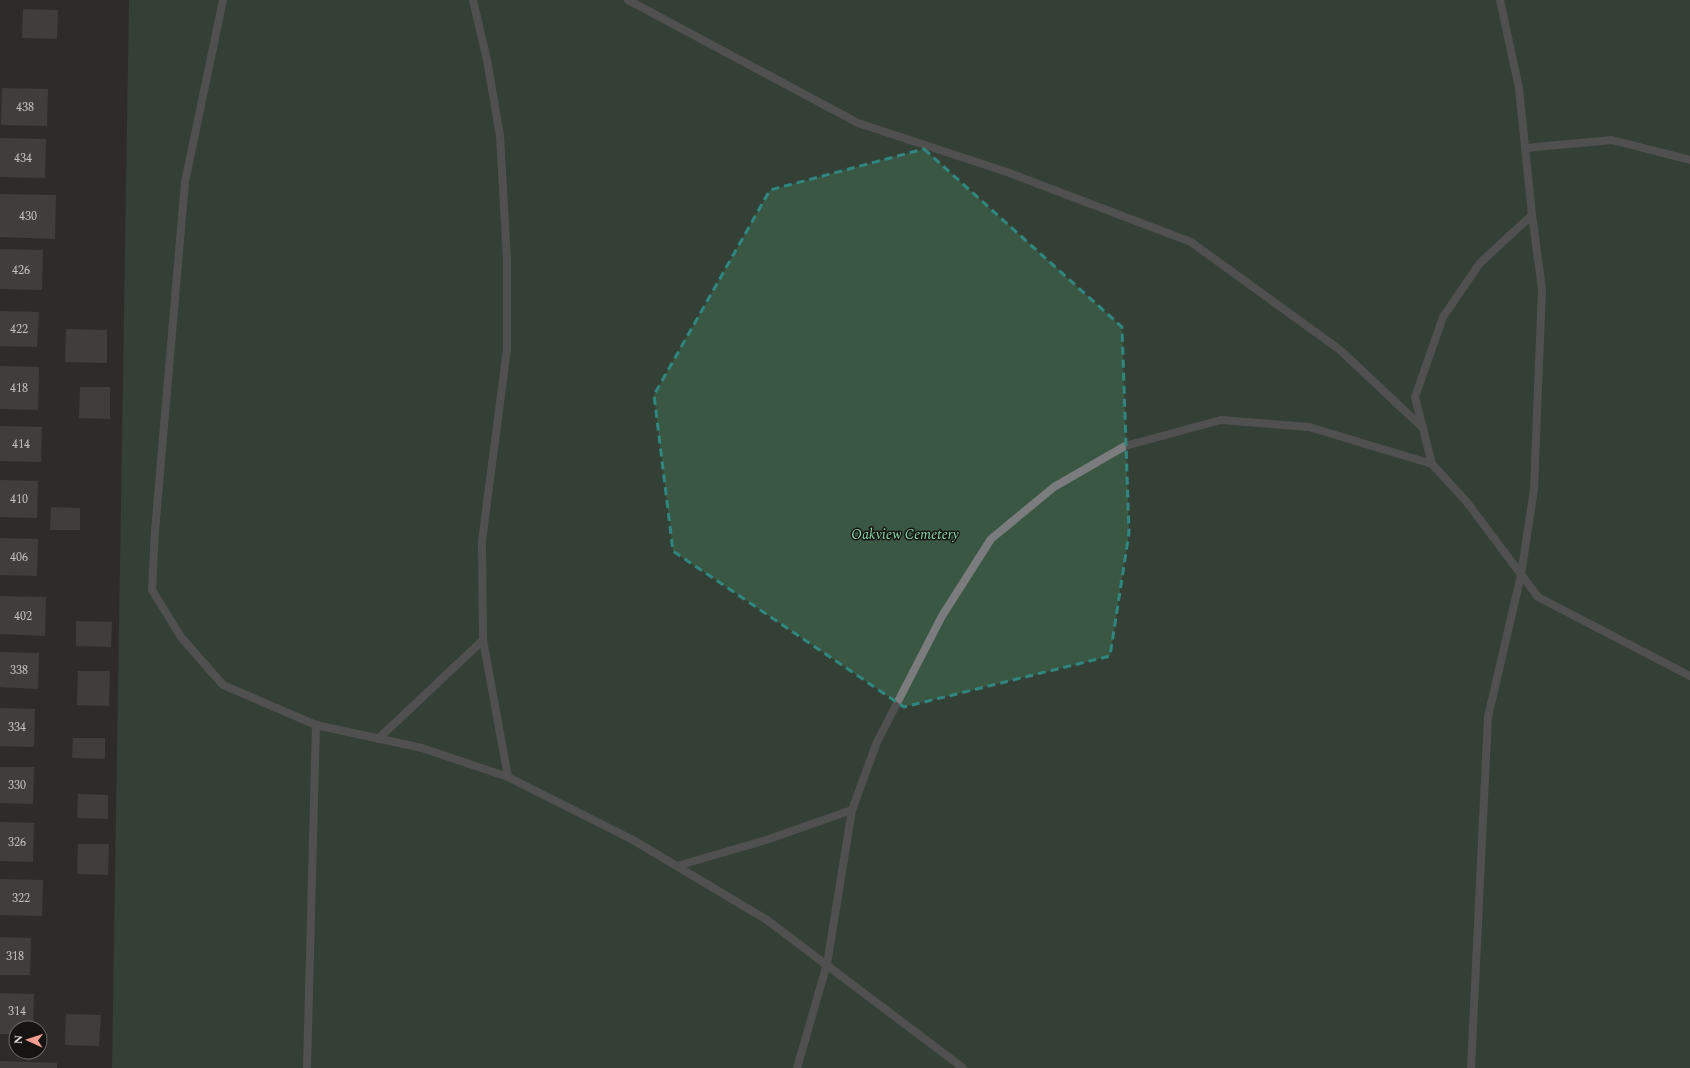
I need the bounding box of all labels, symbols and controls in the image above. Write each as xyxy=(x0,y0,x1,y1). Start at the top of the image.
house number: 438 xyxy=(16,98,34,117)
house number: 434 xyxy=(14,149,32,168)
house number: 430 xyxy=(19,207,37,226)
house number: 426 xyxy=(12,261,30,280)
house number: 422 xyxy=(10,320,28,339)
house number: 418 xyxy=(10,379,28,398)
house number: 414 xyxy=(12,435,30,454)
house number: 410 xyxy=(10,490,28,509)
park label: Oakview Cemetery xyxy=(851,524,960,545)
house number: 406 xyxy=(10,548,28,567)
house number: 402 xyxy=(14,607,32,626)
house number: 338 xyxy=(10,661,28,680)
house number: 334 xyxy=(8,718,26,737)
house number: 330 xyxy=(8,776,26,795)
house number: 326 xyxy=(8,833,26,852)
house number: 322 xyxy=(12,889,30,908)
house number: 318 xyxy=(6,947,24,966)
house number: 314 xyxy=(8,1002,26,1021)
north arrow xyxy=(8,1020,48,1060)
text: N xyxy=(10,1035,27,1044)

